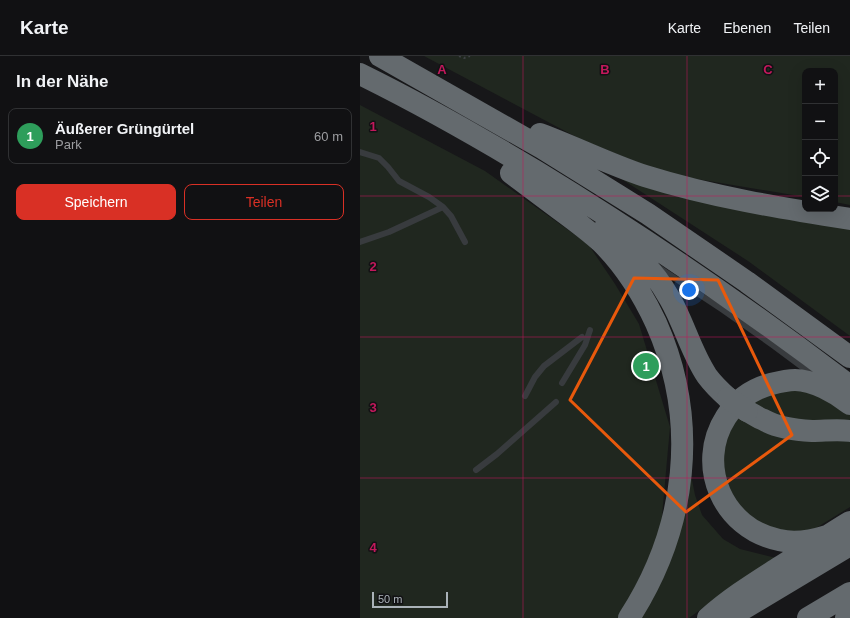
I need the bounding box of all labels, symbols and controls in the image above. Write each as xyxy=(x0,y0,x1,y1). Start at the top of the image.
text: Karte xyxy=(20,17,69,38)
text: Karte xyxy=(668,20,701,36)
text: Ebenen xyxy=(723,20,771,36)
text: Teilen xyxy=(793,20,830,36)
text: A xyxy=(437,62,447,77)
text: B xyxy=(600,62,610,77)
text: C xyxy=(763,62,773,77)
map controls xyxy=(802,68,838,212)
button: + xyxy=(802,68,838,104)
text: In der Nähe xyxy=(16,72,109,91)
button: − xyxy=(802,104,838,140)
text: 1 xyxy=(369,119,377,134)
text: Äußerer Grüngürtel xyxy=(55,120,194,137)
text: 1 xyxy=(26,129,34,144)
text: 60 m xyxy=(314,129,343,144)
text: Park xyxy=(55,137,82,152)
button: locate xyxy=(802,140,838,176)
button: layers xyxy=(802,176,838,212)
button: Speichern xyxy=(16,184,176,220)
button: Teilen xyxy=(184,184,344,220)
text: 2 xyxy=(369,259,377,274)
your location xyxy=(679,280,699,300)
pin: 1 xyxy=(633,351,659,381)
text: 3 xyxy=(369,400,377,415)
text: 4 xyxy=(369,540,377,555)
scale bar xyxy=(372,590,448,609)
text: 50 m xyxy=(378,593,402,605)

